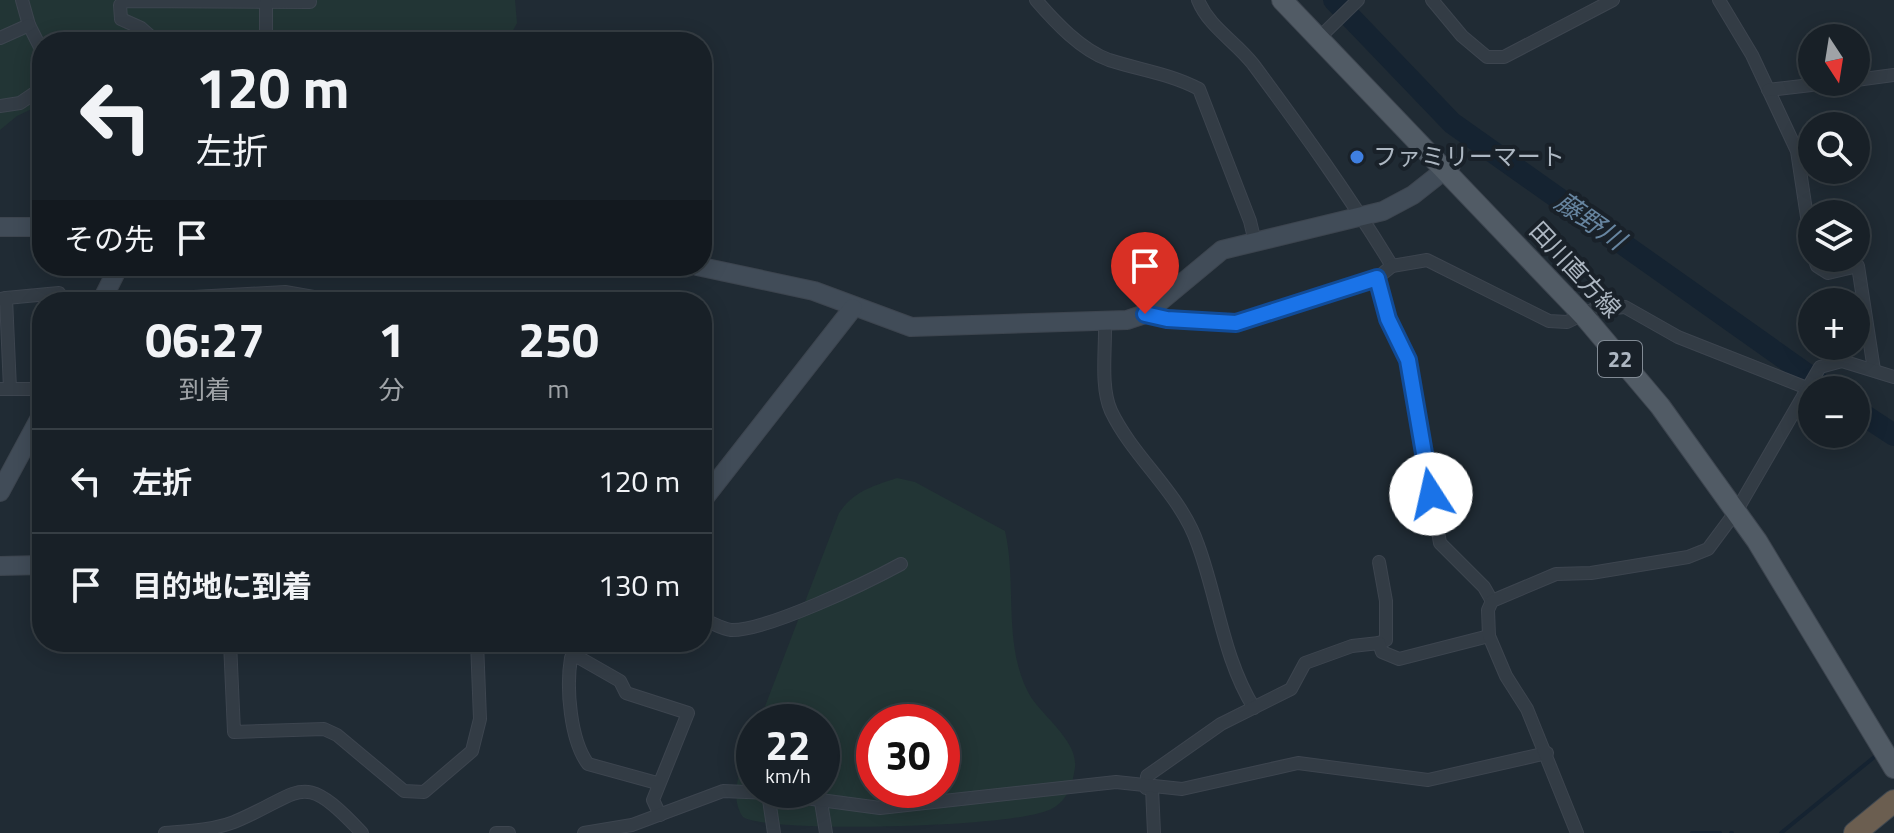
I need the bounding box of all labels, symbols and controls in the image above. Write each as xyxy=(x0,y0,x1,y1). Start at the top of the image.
north arrow xyxy=(1798,24,1870,96)
map controls xyxy=(1798,24,1870,448)
text: 120 m xyxy=(196,45,349,130)
icon: left xyxy=(64,64,168,168)
button: search xyxy=(1798,112,1870,184)
text: 左折 xyxy=(196,123,268,178)
place label: ファミリーマート xyxy=(1373,138,1565,174)
marker: ファミリーマート xyxy=(1348,148,1366,166)
water label: 藤野川 xyxy=(1547,182,1636,261)
button: layers xyxy=(1798,200,1870,272)
street label: 田川直方線 xyxy=(1522,213,1630,325)
text: その先 xyxy=(64,216,154,262)
icon: arrive xyxy=(170,216,214,260)
pin xyxy=(1111,232,1179,314)
icon: arrive xyxy=(1123,244,1167,288)
button: + xyxy=(1798,288,1870,360)
text: 06:27 xyxy=(145,303,265,376)
text: 1 xyxy=(378,303,405,376)
text: 250 xyxy=(518,303,599,376)
road number: 22 xyxy=(1598,341,1642,377)
text: m xyxy=(548,369,569,408)
text: 到着 xyxy=(179,370,231,409)
text: 分 xyxy=(379,370,405,409)
button: − xyxy=(1798,376,1870,448)
position arrow xyxy=(1389,452,1473,536)
text: 120 m xyxy=(598,458,680,504)
icon: left xyxy=(64,459,108,503)
text: 左折 xyxy=(132,459,192,505)
text: 130 m xyxy=(598,562,680,608)
icon: arrive xyxy=(64,563,108,607)
text: 目的地に到着 xyxy=(132,563,312,609)
speed limit sign: 30 xyxy=(856,704,960,808)
text: 22 xyxy=(766,715,810,776)
text: km/h xyxy=(765,760,811,791)

